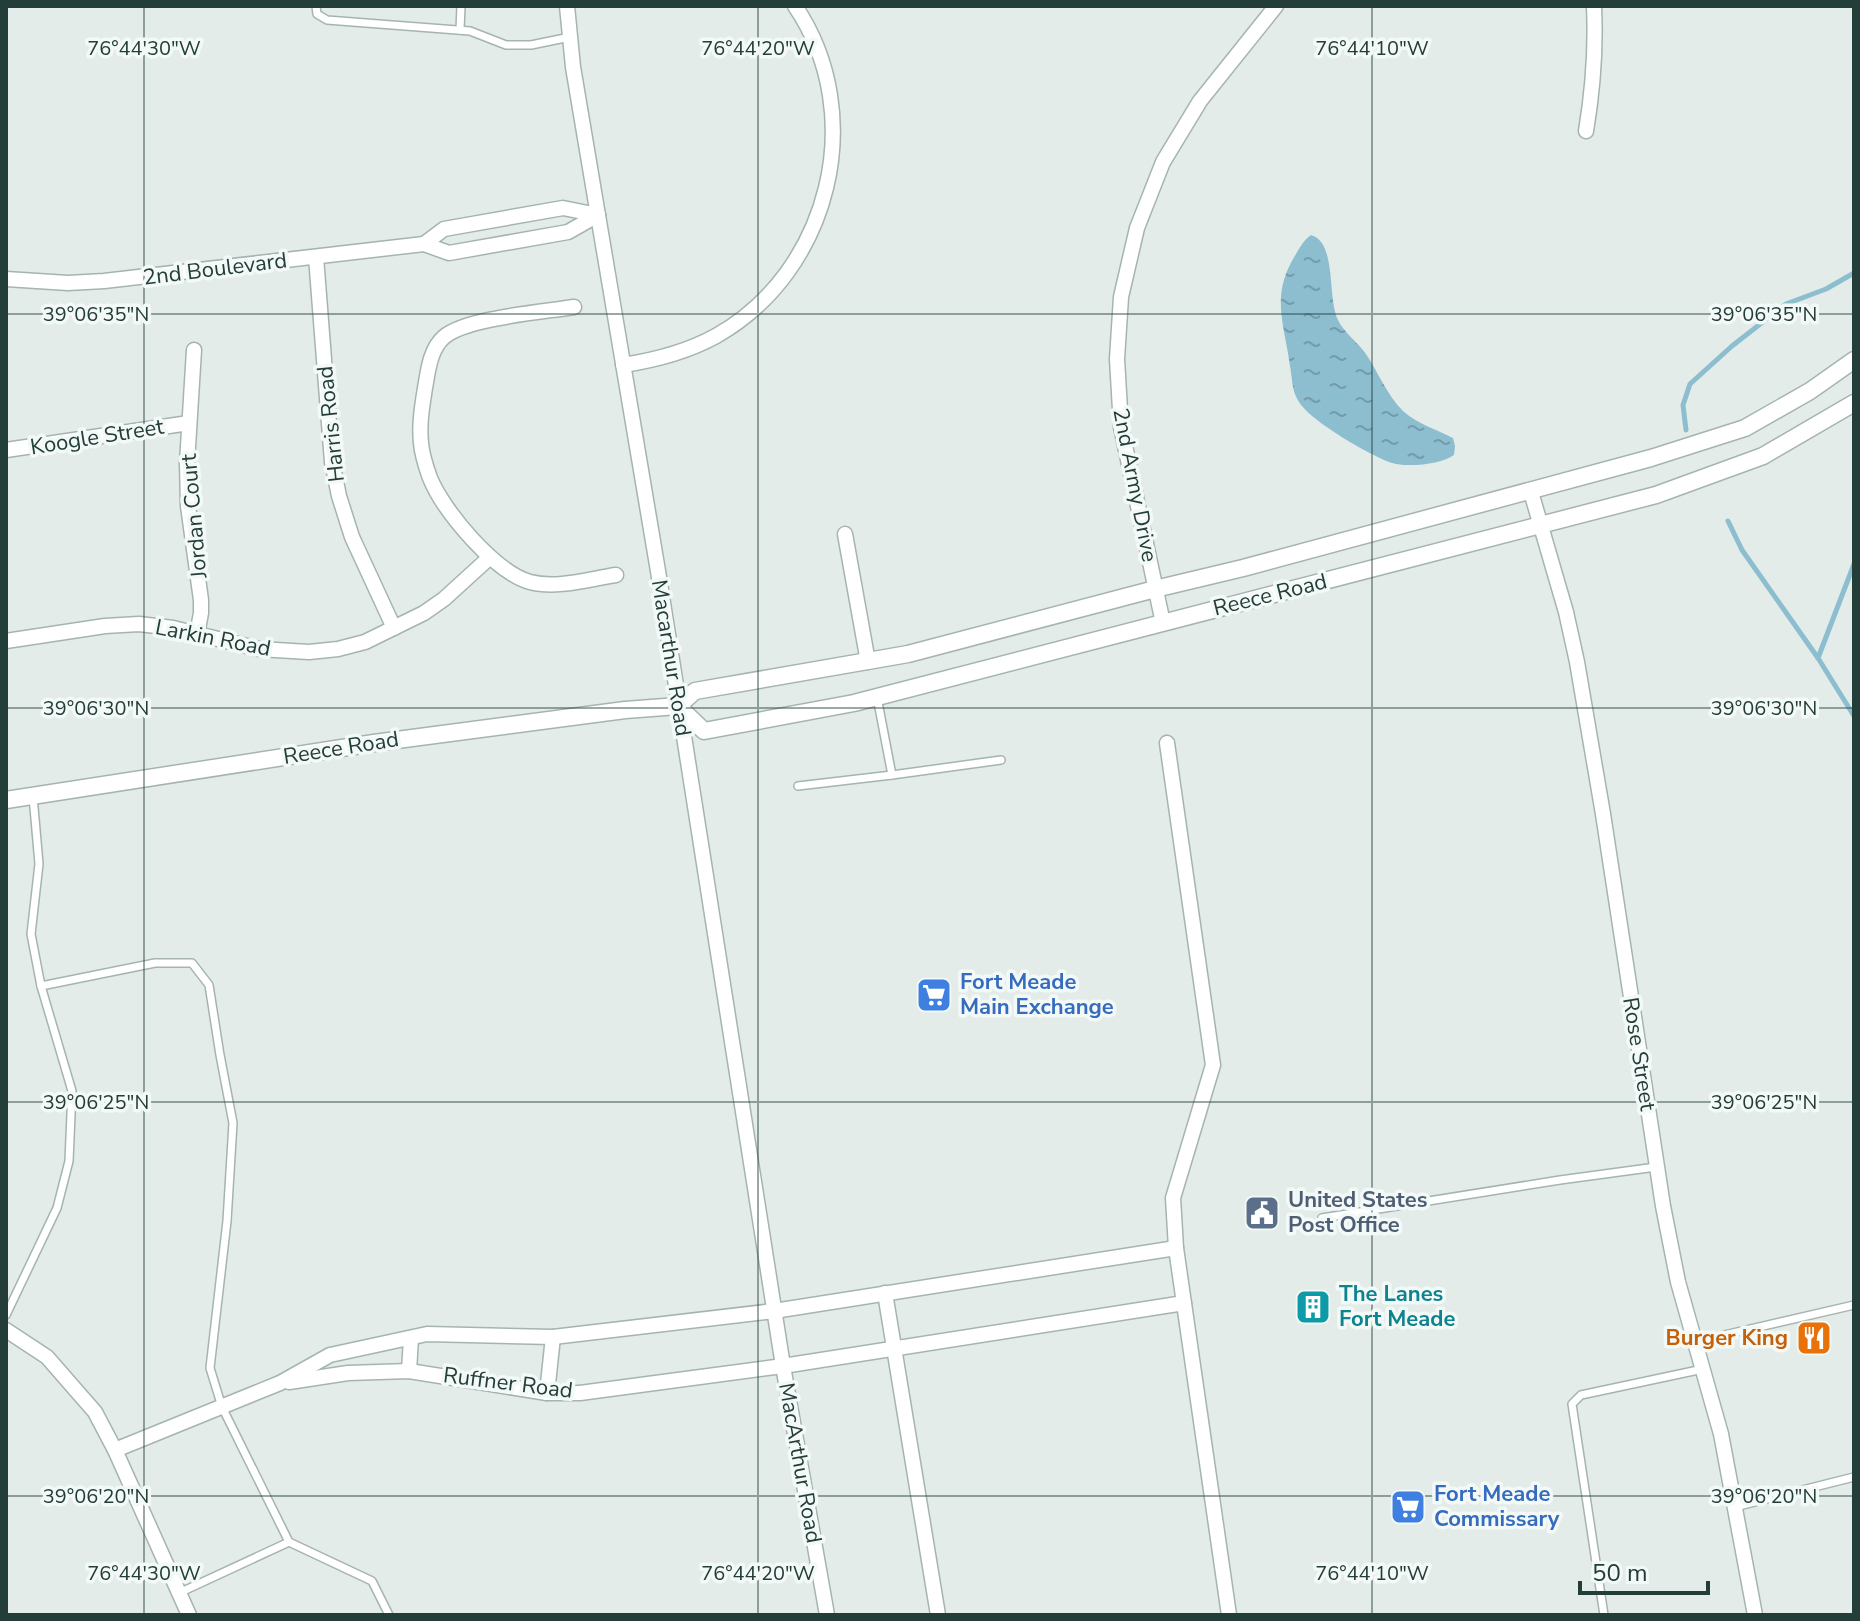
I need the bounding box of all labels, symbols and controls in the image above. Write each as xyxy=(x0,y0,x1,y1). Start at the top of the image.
text: 76°44'30"W xyxy=(87,35,201,62)
text: 76°44'20"W xyxy=(701,35,815,62)
text: 76°44'10"W xyxy=(1315,35,1429,62)
street label: 2nd Boulevard xyxy=(141,245,289,293)
text: 39°06'35"N xyxy=(43,301,149,328)
text: 39°06'35"N xyxy=(1711,301,1817,328)
street label: Harris Road xyxy=(310,364,352,484)
street label: 2nd Army Drive xyxy=(1105,406,1165,564)
street label: Koogle Street xyxy=(28,412,166,462)
street label: Jordan Court xyxy=(174,452,214,580)
street label: Reece Road xyxy=(1210,566,1330,624)
street label: Macarthur Road xyxy=(644,578,698,738)
street label: Larkin Road xyxy=(153,612,273,664)
text: 39°06'30"N xyxy=(43,695,149,722)
text: 39°06'30"N xyxy=(1711,695,1817,722)
street label: Reece Road xyxy=(281,724,401,772)
place label: Fort Meade Main Exchange xyxy=(960,967,1114,1022)
supermarket icon: Fort Meade Main Exchange xyxy=(915,976,953,1014)
street label: Rose Street xyxy=(1615,995,1663,1113)
text: 39°06'25"N xyxy=(43,1089,149,1116)
text: 39°06'25"N xyxy=(1711,1089,1817,1116)
place label: United States Post Office xyxy=(1288,1185,1427,1240)
public building icon: United States Post Office xyxy=(1243,1194,1281,1232)
place label: The Lanes Fort Meade xyxy=(1339,1279,1456,1334)
building icon: The Lanes Fort Meade xyxy=(1294,1288,1332,1326)
restaurant icon: Burger King xyxy=(1795,1319,1833,1357)
place label: Burger King xyxy=(1666,1323,1788,1353)
street label: Ruffner Road xyxy=(442,1360,574,1406)
street label: MacArthur Road xyxy=(771,1380,829,1546)
place label: Fort Meade Commissary xyxy=(1434,1479,1560,1534)
text: 39°06'20"N xyxy=(43,1483,149,1510)
text: 39°06'20"N xyxy=(1711,1483,1817,1510)
supermarket icon: Fort Meade Commissary xyxy=(1389,1488,1427,1526)
scale bar xyxy=(1580,1545,1708,1595)
text: 50 m xyxy=(1592,1557,1648,1589)
text: 76°44'30"W xyxy=(87,1560,201,1587)
text: 76°44'20"W xyxy=(701,1560,815,1587)
text: 76°44'10"W xyxy=(1315,1560,1429,1587)

